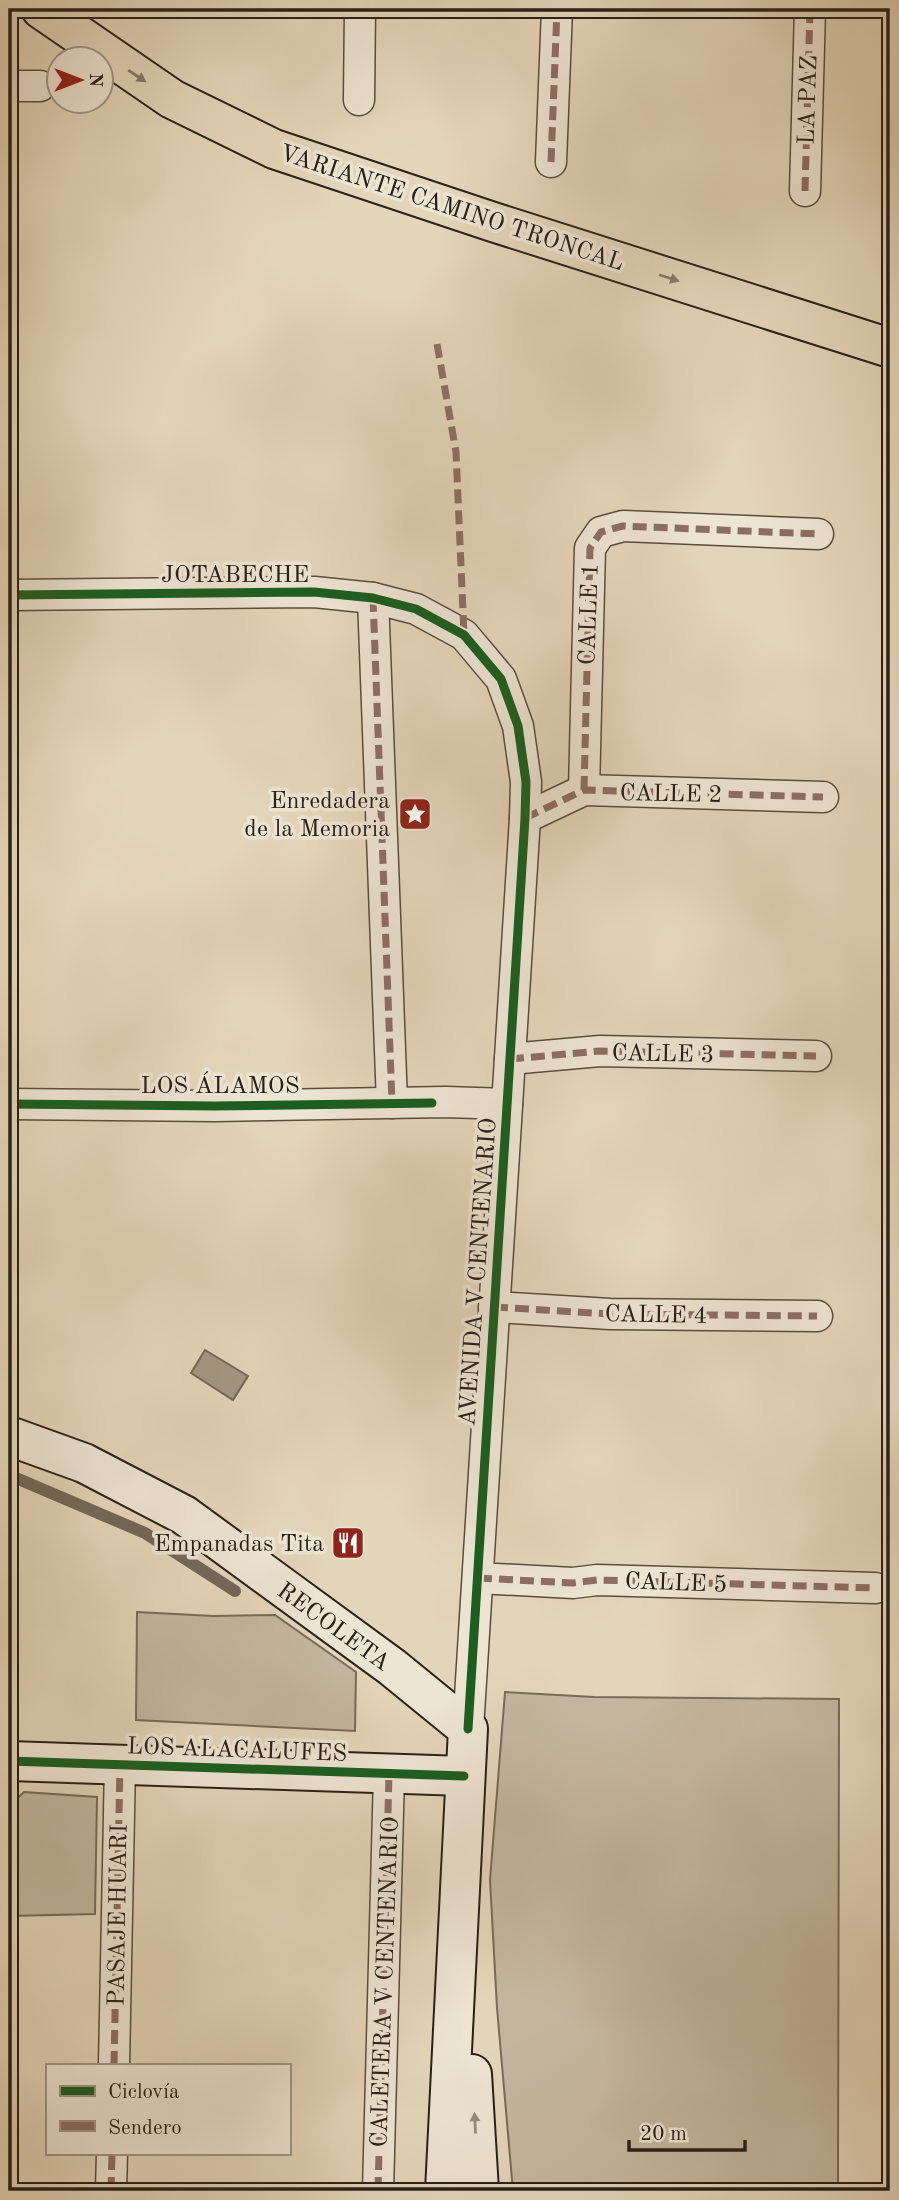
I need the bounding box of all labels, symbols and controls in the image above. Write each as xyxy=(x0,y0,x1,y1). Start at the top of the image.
north arrow xyxy=(46,46,116,116)
street label: LA PAZ xyxy=(795,55,823,145)
one-way arrow xyxy=(128,69,146,83)
text: N xyxy=(85,73,104,88)
street label: VARIANTE CAMINO TRONCAL xyxy=(276,142,627,276)
one-way arrow xyxy=(658,273,679,283)
street label: CALLE 1 xyxy=(576,562,604,666)
street label: JOTABECHE xyxy=(161,564,309,588)
street label: CALLE 2 xyxy=(619,782,722,808)
place label: Enredadera de la Memoria xyxy=(244,790,390,842)
place icon: Enredadera de la Memoria xyxy=(396,795,434,833)
street label: CALLE 3 xyxy=(611,1042,714,1068)
street label: LOS ÁLAMOS xyxy=(140,1071,300,1099)
street label: AVENIDA V CENTENARIO xyxy=(456,1117,502,1427)
street label: CALLE 4 xyxy=(604,1303,707,1329)
restaurant icon: Empanadas Tita xyxy=(329,1524,367,1562)
place label: Empanadas Tita xyxy=(154,1533,324,1557)
street label: CALLE 5 xyxy=(624,1570,728,1598)
street label: RECOLETA xyxy=(272,1579,394,1676)
street label: LOS ALACALUFES xyxy=(126,1735,347,1767)
street label: CALETERA V CENTENARIO xyxy=(368,1816,404,2148)
street label: PASAJE HUARI xyxy=(105,1824,133,2006)
legend xyxy=(46,2064,290,2154)
text: Ciclovía xyxy=(108,2082,179,2103)
scale bar xyxy=(629,2109,745,2153)
one-way arrow xyxy=(470,2112,481,2134)
text: Sendero xyxy=(108,2118,182,2139)
text: 20 m xyxy=(640,2124,687,2145)

